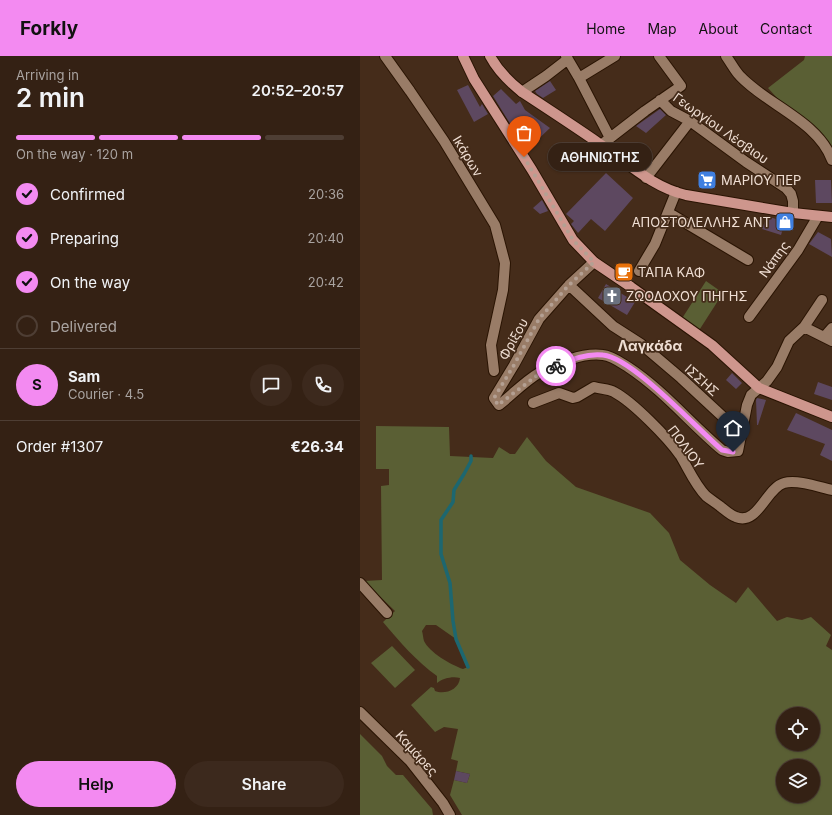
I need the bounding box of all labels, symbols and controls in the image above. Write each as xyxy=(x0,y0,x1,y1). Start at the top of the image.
text: Forkly xyxy=(20,17,78,40)
text: Home xyxy=(586,20,625,37)
text: Map xyxy=(647,20,677,37)
text: About xyxy=(699,20,738,37)
text: Contact xyxy=(760,20,812,37)
text: Arriving in xyxy=(16,67,79,83)
text: 20:52–20:57 xyxy=(252,81,344,100)
text: 2 min xyxy=(16,82,85,113)
street label: Γεωργίου Λέσβιου xyxy=(670,89,772,167)
pin xyxy=(507,116,541,157)
icon: bag xyxy=(513,122,535,144)
street label: Ικάρων xyxy=(450,133,487,180)
callout: ΑΘΗΝΙΩΤΗΣ xyxy=(548,143,652,171)
text: On the way · 120 m xyxy=(16,146,133,162)
text: ΑΘΗΝΙΩΤΗΣ xyxy=(560,149,640,165)
supermarket icon: ΜΑΡΙΟΥ ΠΕΡ xyxy=(696,169,718,191)
place label: ΜΑΡΙΟΥ ΠΕΡ xyxy=(721,172,801,188)
icon: check xyxy=(16,183,38,205)
text: Confirmed xyxy=(50,185,125,204)
text: 20:36 xyxy=(308,186,344,202)
shop icon: ΑΠΟΣΤΟΛΕΛΛΗΣ ΑΝΤ xyxy=(774,211,796,233)
place label: ΑΠΟΣΤΟΛΕΛΛΗΣ ΑΝΤ xyxy=(632,214,771,230)
icon: check xyxy=(16,227,38,249)
text: Preparing xyxy=(50,229,119,248)
text: 20:40 xyxy=(308,230,344,246)
street label: Νάπης xyxy=(755,238,793,280)
cafe icon: ΤΑΠΑ ΚΑΦ xyxy=(613,261,635,283)
place label: ΤΑΠΑ ΚΑΦ xyxy=(638,264,705,280)
icon: check xyxy=(16,271,38,293)
text: On the way xyxy=(50,273,130,292)
text: 20:42 xyxy=(308,274,344,290)
church icon: ΖΩΟΔΟΧΟΥ ΠΗΓΗΣ xyxy=(601,285,623,307)
place label: ΖΩΟΔΟΧΟΥ ΠΗΓΗΣ xyxy=(626,288,747,304)
street label: Φρίξου xyxy=(495,315,531,363)
text: Delivered xyxy=(50,317,117,336)
district label: Λαγκάδα xyxy=(618,337,682,354)
courier xyxy=(536,346,576,386)
icon: bike xyxy=(545,355,567,377)
street label: ΙΣΣΗΣ xyxy=(682,361,722,399)
button: chat xyxy=(250,364,292,406)
button: phone xyxy=(302,364,344,406)
text: Sam xyxy=(68,367,100,386)
text: S xyxy=(32,375,42,394)
text: Courier · 4.5 xyxy=(68,386,144,402)
pin xyxy=(716,411,750,452)
icon: home xyxy=(722,417,744,439)
street label: ΠΟΛΙΟΥ xyxy=(665,422,708,472)
text: Order #1307 xyxy=(16,437,103,456)
text: €26.34 xyxy=(290,437,344,456)
map controls xyxy=(776,707,820,803)
button: locate xyxy=(776,707,820,751)
street label: Καμάρες xyxy=(393,727,441,779)
button: layers xyxy=(776,759,820,803)
button: Help xyxy=(16,761,176,807)
button: Share xyxy=(184,761,344,807)

